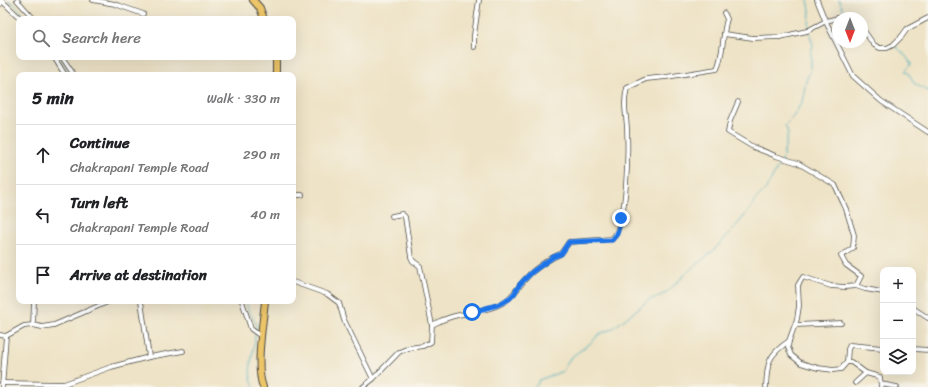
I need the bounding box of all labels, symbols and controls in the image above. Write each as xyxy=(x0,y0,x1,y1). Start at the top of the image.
north arrow xyxy=(832,12,868,48)
search box xyxy=(16,16,296,60)
text: Search here xyxy=(62,25,141,51)
icon: search xyxy=(30,27,52,49)
text: 5 min xyxy=(32,83,74,113)
text: Walk · 330 m xyxy=(207,87,280,110)
text: Continue xyxy=(70,130,130,156)
text: 290 m xyxy=(243,143,280,166)
icon: ahead xyxy=(32,144,54,166)
text: Chakrapani Temple Road xyxy=(70,156,208,179)
text: Turn left xyxy=(70,190,128,216)
text: 40 m xyxy=(250,203,280,226)
icon: left xyxy=(32,204,54,226)
route end xyxy=(612,209,630,227)
text: Chakrapani Temple Road xyxy=(70,216,208,239)
text: Arrive at destination xyxy=(70,262,207,288)
icon: arrive xyxy=(32,264,54,286)
map controls xyxy=(880,267,916,375)
button: + xyxy=(880,267,916,303)
route start xyxy=(463,303,481,321)
button: − xyxy=(880,303,916,339)
button: layers xyxy=(880,339,916,375)

